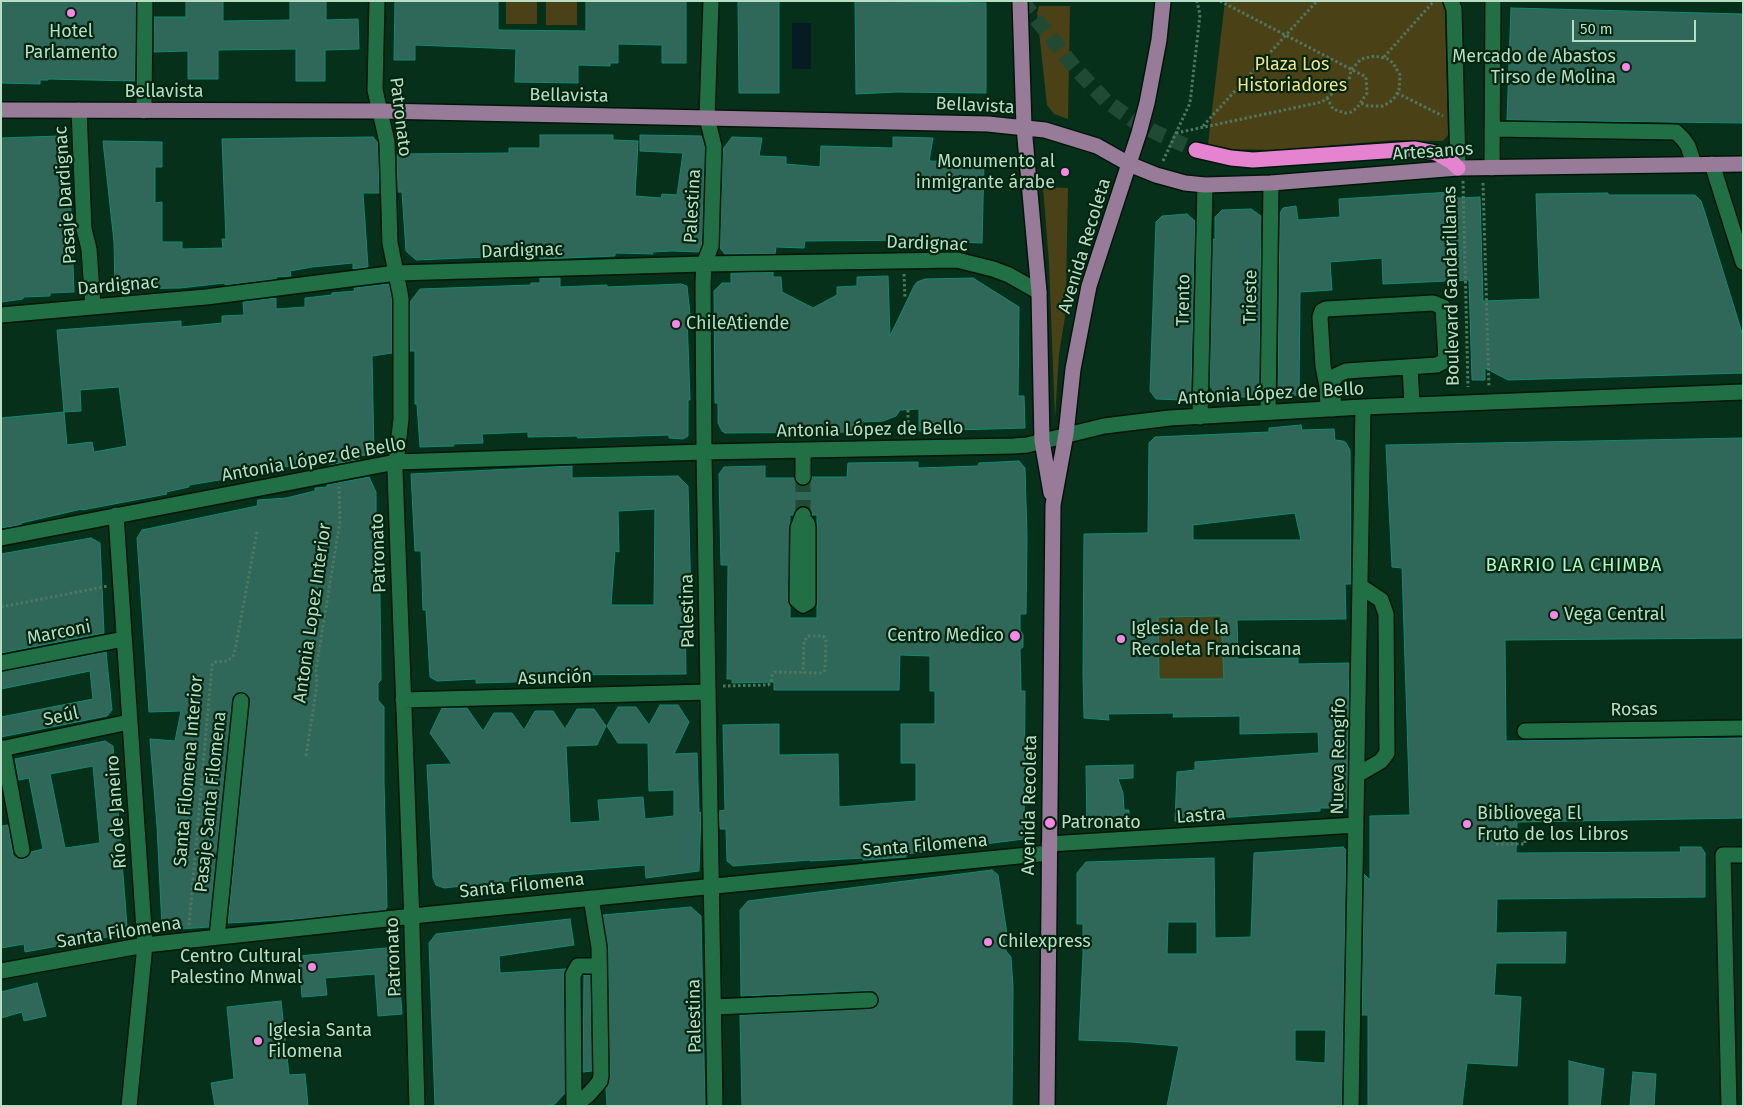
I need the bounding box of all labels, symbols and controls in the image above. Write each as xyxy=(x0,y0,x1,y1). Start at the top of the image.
marker: Hotel Parlamento xyxy=(65,7,77,19)
scale bar xyxy=(1574,10,1698,42)
text: 50 m xyxy=(1580,20,1613,38)
place label: Hotel Parlamento xyxy=(24,21,118,64)
place label: Mercado de Abastos Tirso de Molina xyxy=(1452,46,1616,88)
park label: Plaza Los Historiadores xyxy=(1237,54,1347,96)
marker: Mercado de Abastos Tirso de Molina xyxy=(1620,61,1632,73)
street label: Patronato xyxy=(384,76,416,158)
street label: Bellavista xyxy=(124,81,204,103)
street label: Bellavista xyxy=(529,85,609,107)
street label: Bellavista xyxy=(935,93,1015,119)
street label: Pasaje Dardignac xyxy=(50,125,82,265)
street label: Artesanos xyxy=(1392,138,1474,166)
place label: Monumento al inmigrante árabe xyxy=(916,151,1055,193)
marker: Monumento al inmigrante árabe xyxy=(1059,166,1071,178)
street label: Palestina xyxy=(680,168,706,244)
street label: Avenida Recoleta xyxy=(1054,176,1116,316)
street label: Boulevard Gandarillanas xyxy=(1439,186,1465,386)
street label: Dardignac xyxy=(886,232,968,256)
street label: Dardignac xyxy=(481,239,563,263)
street label: Trieste xyxy=(1240,269,1262,325)
street label: Dardignac xyxy=(76,272,160,300)
street label: Trento xyxy=(1173,274,1195,326)
place label: ChileAtiende xyxy=(686,313,789,335)
marker: ChileAtiende xyxy=(670,318,682,330)
street label: Antonia López de Bello xyxy=(1177,378,1365,410)
street label: Antonia López de Bello xyxy=(776,418,964,442)
street label: Antonia López de Bello xyxy=(220,433,408,487)
street label: Patronato xyxy=(367,513,391,593)
street label: Antonia Lopez Interior xyxy=(290,522,336,704)
district label: BARRIO LA CHIMBA xyxy=(1484,555,1664,577)
street label: Palestina xyxy=(677,574,699,648)
place label: Vega Central xyxy=(1564,604,1665,626)
marker: Vega Central xyxy=(1548,609,1560,621)
street label: Marconi xyxy=(25,616,93,650)
place label: Iglesia de la Recoleta Franciscana xyxy=(1131,618,1302,660)
place label: Centro Medico xyxy=(887,625,1004,647)
marker: Centro Medico xyxy=(1008,629,1022,643)
marker: Iglesia de la Recoleta Franciscana xyxy=(1115,633,1127,645)
street label: Asunción xyxy=(517,666,593,690)
street label: Santa Filomena Interior xyxy=(170,675,208,867)
street label: Nueva Rengifo xyxy=(1327,697,1351,815)
street label: Rosas xyxy=(1610,699,1658,721)
street label: Seúl xyxy=(41,703,81,731)
street label: Pasaje Santa Filomena xyxy=(191,710,231,894)
street label: Avenida Recoleta xyxy=(1018,735,1042,875)
street label: Río de Janeiro xyxy=(102,754,132,870)
place label: Bibliovega El Fruto de los Libros xyxy=(1477,803,1628,846)
street label: Lastra xyxy=(1176,804,1226,828)
place label: Patronato xyxy=(1061,812,1141,834)
marker: Patronato xyxy=(1043,816,1057,830)
marker: Bibliovega El Fruto de los Libros xyxy=(1461,818,1473,830)
street label: Santa Filomena xyxy=(861,830,989,862)
street label: Santa Filomena xyxy=(458,869,586,903)
street label: Santa Filomena xyxy=(55,913,183,953)
street label: Patronato xyxy=(382,917,406,997)
place label: Chilexpress xyxy=(998,931,1091,953)
marker: Chilexpress xyxy=(982,936,994,948)
place label: Centro Cultural Palestino Mnwal xyxy=(170,946,302,989)
marker: Centro Cultural Palestino Mnwal xyxy=(306,961,318,973)
street label: Palestina xyxy=(684,979,706,1053)
place label: Iglesia Santa Filomena xyxy=(268,1020,372,1062)
marker: Iglesia Santa Filomena xyxy=(252,1035,264,1047)

